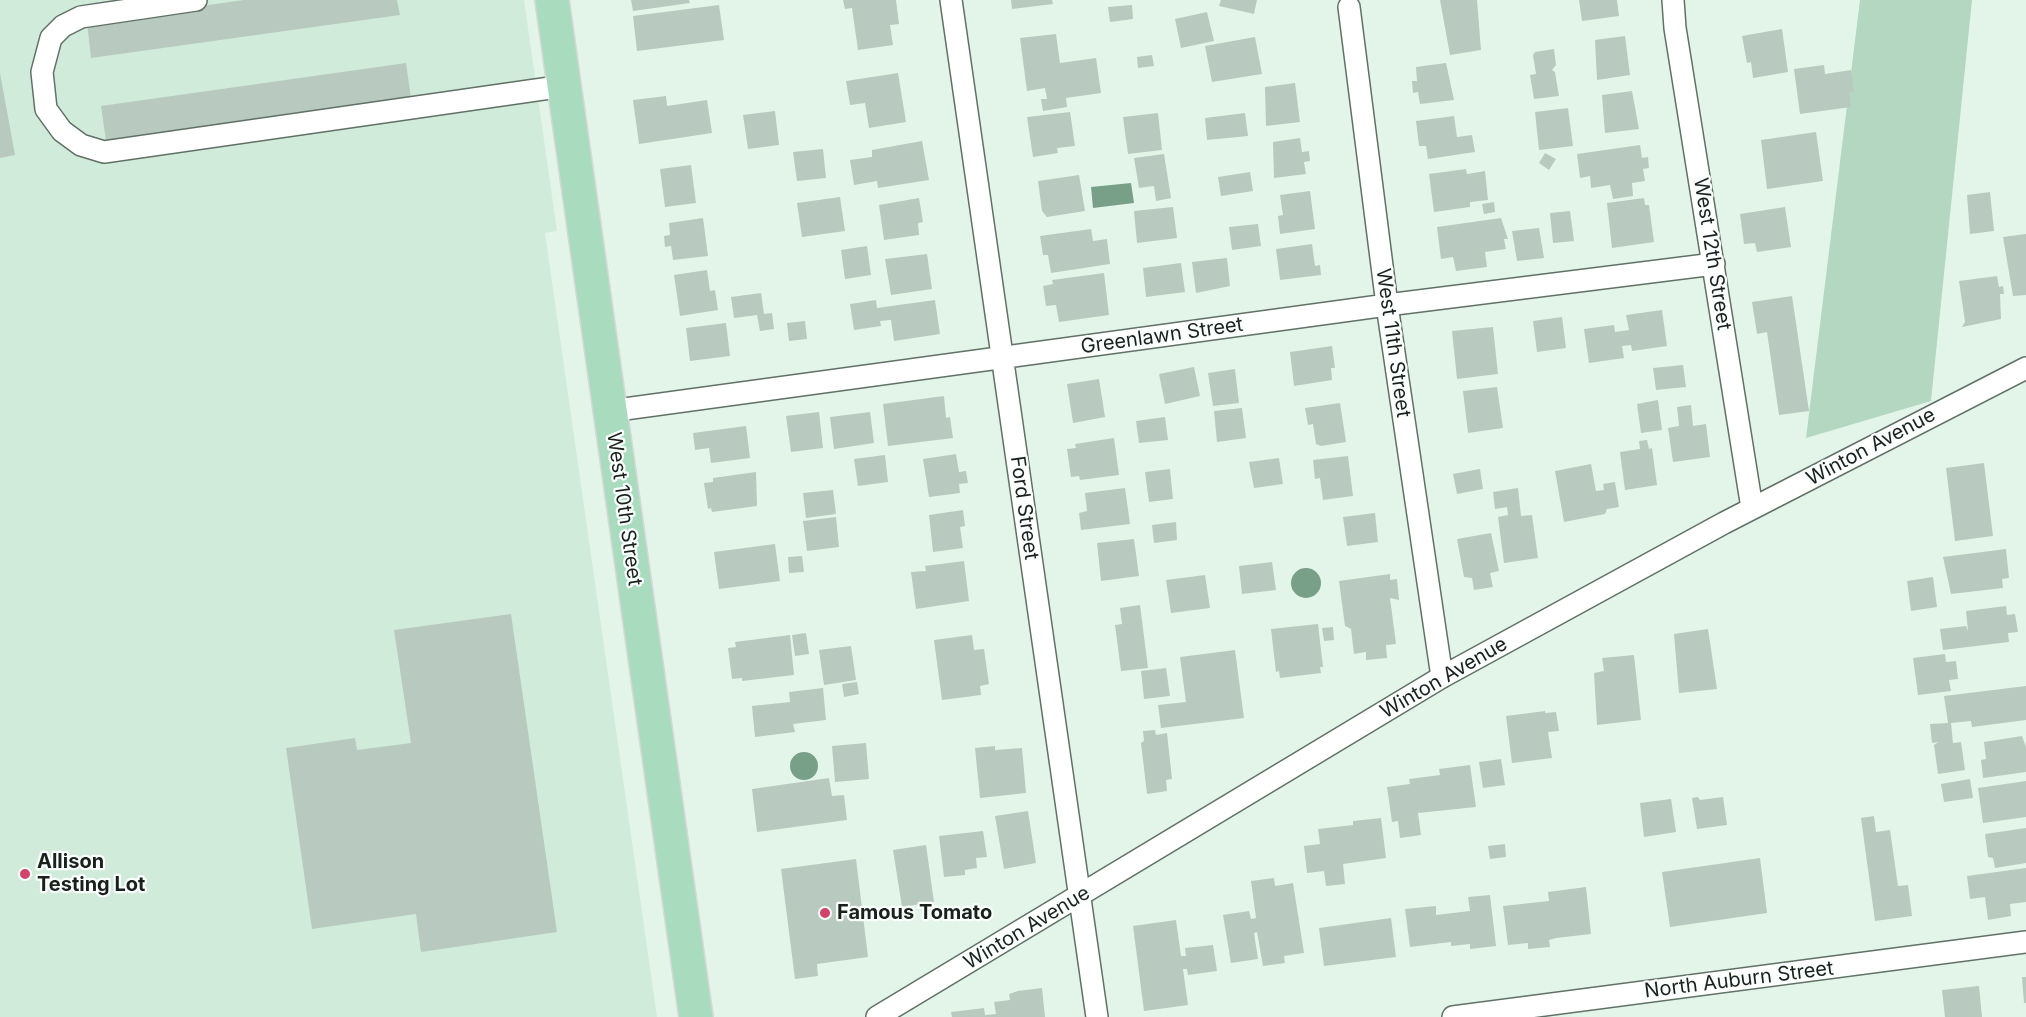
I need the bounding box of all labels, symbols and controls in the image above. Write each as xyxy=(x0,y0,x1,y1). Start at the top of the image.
street label: West 12th Street xyxy=(1688,176,1736,332)
street label: West 11th Street xyxy=(1371,267,1415,419)
street label: Greenlawn Street xyxy=(1079,313,1245,359)
street label: Winton Avenue xyxy=(1802,403,1940,491)
street label: West 10th Street xyxy=(601,431,647,587)
street label: Ford Street xyxy=(1005,455,1043,561)
street label: Winton Avenue xyxy=(1376,632,1512,724)
place label: Allison Testing Lot xyxy=(37,850,145,897)
marker: Allison Testing Lot xyxy=(18,867,32,881)
street label: Winton Avenue xyxy=(960,881,1094,975)
place label: Famous Tomato xyxy=(837,901,992,925)
marker: Famous Tomato xyxy=(818,906,832,920)
street label: North Auburn Street xyxy=(1643,956,1835,1004)

